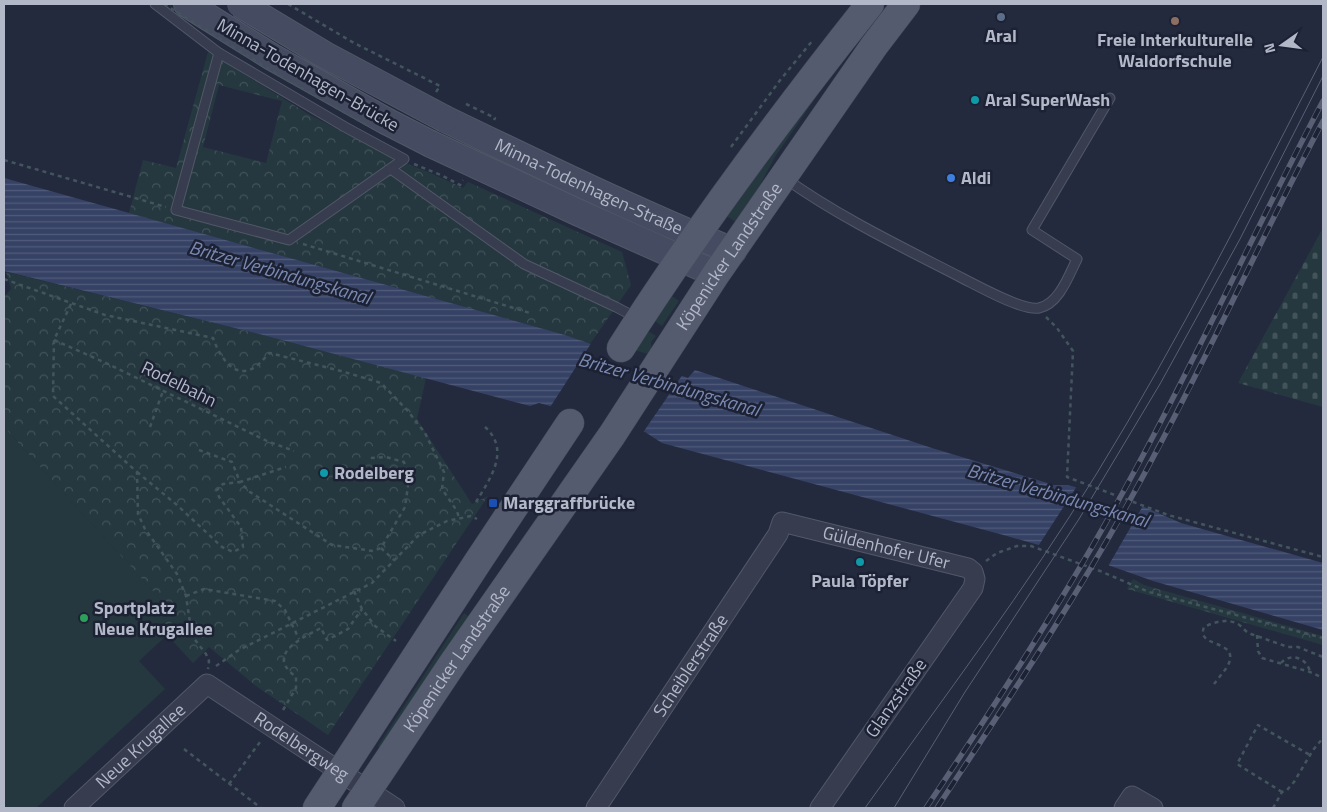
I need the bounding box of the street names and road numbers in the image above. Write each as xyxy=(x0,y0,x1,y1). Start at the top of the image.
street label: Minna-Todenhagen-Brücke xyxy=(212,11,404,138)
street label: Minna-Todenhagen-Straße xyxy=(490,131,687,241)
street label: Köpenicker Landstraße xyxy=(669,177,789,336)
street label: Rodelbahn xyxy=(137,354,222,413)
street label: Güldenhofer Ufer xyxy=(820,519,953,576)
street label: Köpenicker Landstraße xyxy=(396,579,516,738)
street label: Scheiblerstraße xyxy=(646,608,734,722)
street label: Glanzstraße xyxy=(858,653,933,743)
street label: Neue Krugallee xyxy=(89,697,191,795)
street label: Rodelbergweg xyxy=(249,705,355,787)

